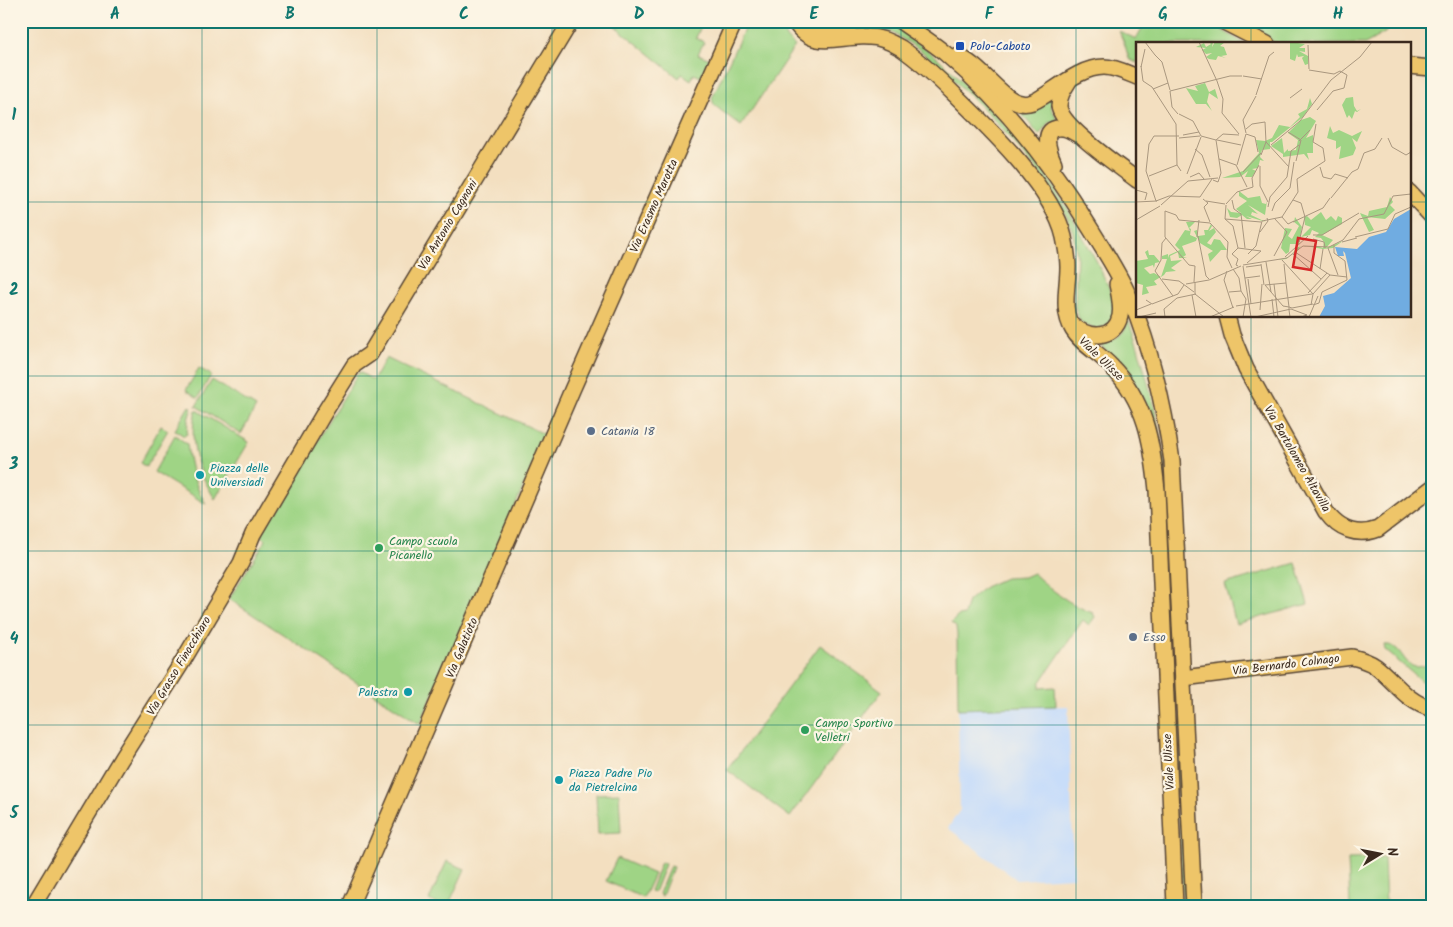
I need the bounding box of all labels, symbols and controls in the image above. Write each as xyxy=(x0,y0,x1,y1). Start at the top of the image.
text: A xyxy=(110,2,120,27)
text: B xyxy=(285,2,295,27)
text: C xyxy=(459,2,469,27)
text: D xyxy=(634,2,645,27)
text: E xyxy=(810,2,820,27)
text: F xyxy=(985,2,995,27)
text: G xyxy=(1158,2,1168,27)
text: H xyxy=(1333,2,1343,27)
place label: Polo-Caboto xyxy=(970,37,1030,56)
marker: Polo-Caboto xyxy=(954,40,966,52)
inset map xyxy=(1136,42,1410,318)
text: 1 xyxy=(12,103,17,128)
street label: Via Erasmo Marotta xyxy=(625,156,683,256)
street label: Via Antonio Cagnoni xyxy=(413,175,483,274)
text: 2 xyxy=(9,278,19,303)
street label: Viale Ulisse xyxy=(1074,332,1128,386)
street label: Via Bartolomeo Altavilla xyxy=(1259,402,1336,516)
place label: Catania 18 xyxy=(601,422,656,441)
marker: Catania 18 xyxy=(585,425,597,437)
text: 3 xyxy=(9,452,19,477)
place label: Piazza delle Universiadi xyxy=(210,459,269,492)
marker: Piazza delle Universiadi xyxy=(194,469,206,481)
place label: Campo scuola Picanello xyxy=(389,532,458,565)
marker: Campo scuola Picanello xyxy=(373,542,385,554)
street label: Via Grasso Finocchiaro xyxy=(142,613,216,719)
street label: Via Galatioto xyxy=(441,615,483,681)
text: 4 xyxy=(10,627,19,652)
place label: Esso xyxy=(1143,628,1166,647)
marker: Esso xyxy=(1127,631,1139,643)
street label: Via Bernardo Colnago xyxy=(1231,649,1341,681)
place label: Palestra xyxy=(358,683,398,702)
marker: Palestra xyxy=(402,686,414,698)
place label: Campo Sportivo Velletri xyxy=(815,714,893,747)
marker: Campo Sportivo Velletri xyxy=(799,724,811,736)
street label: Viale Ulisse xyxy=(1158,733,1180,791)
place label: Piazza Padre Pio da Pietrelcina xyxy=(569,764,652,797)
marker: Piazza Padre Pio da Pietrelcina xyxy=(553,774,565,786)
text: 5 xyxy=(9,801,20,826)
north arrow xyxy=(1356,830,1406,880)
text: N xyxy=(1380,846,1403,858)

